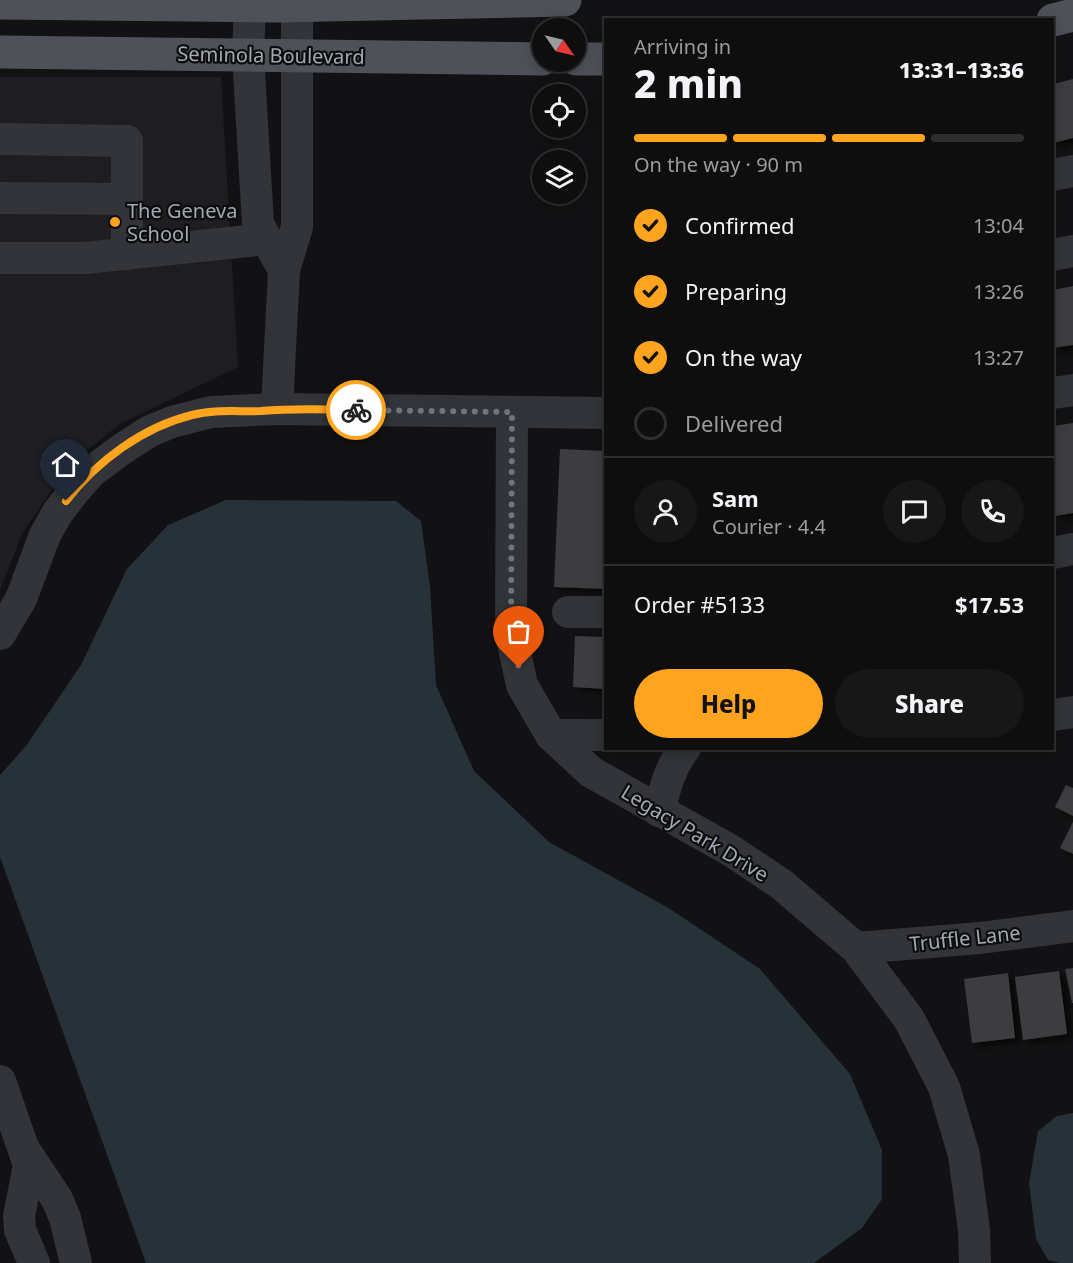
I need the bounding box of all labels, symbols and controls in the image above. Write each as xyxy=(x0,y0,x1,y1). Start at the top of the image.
north arrow xyxy=(532,18,586,72)
map controls xyxy=(532,18,586,204)
text: Arriving in xyxy=(634,33,731,60)
street label: Seminola Boulevard xyxy=(177,40,365,70)
text: 13:31–13:36 xyxy=(899,54,1024,84)
text: 2 min xyxy=(634,56,743,109)
button: locate xyxy=(532,84,586,138)
button: layers xyxy=(532,150,586,204)
text: On the way · 90 m xyxy=(634,151,803,178)
place label: The Geneva School xyxy=(127,197,237,247)
icon: check xyxy=(634,209,667,242)
text: Confirmed xyxy=(685,210,795,240)
text: 13:04 xyxy=(973,212,1024,239)
marker: The Geneva School xyxy=(108,215,122,229)
icon: check xyxy=(634,275,667,308)
text: Preparing xyxy=(685,276,787,306)
text: 13:26 xyxy=(973,278,1024,305)
icon: check xyxy=(634,341,667,374)
text: On the way xyxy=(685,342,802,372)
text: 13:27 xyxy=(973,344,1024,371)
courier xyxy=(326,380,386,440)
icon: bike xyxy=(340,394,373,427)
text: Delivered xyxy=(685,408,783,438)
pin xyxy=(40,439,91,501)
icon: home xyxy=(49,448,82,481)
button: person xyxy=(634,480,697,543)
button: chat xyxy=(883,480,946,543)
button: phone xyxy=(961,480,1024,543)
text: Sam xyxy=(712,483,759,513)
text: Courier · 4.4 xyxy=(712,513,826,540)
text: Order #5133 xyxy=(634,589,765,619)
text: $17.53 xyxy=(955,589,1024,619)
pin xyxy=(493,606,544,668)
icon: bag xyxy=(502,615,535,648)
button: Help xyxy=(634,669,823,738)
button: Share xyxy=(835,669,1024,738)
street label: Legacy Park Drive xyxy=(616,778,774,888)
street label: Truffle Lane xyxy=(908,919,1022,957)

